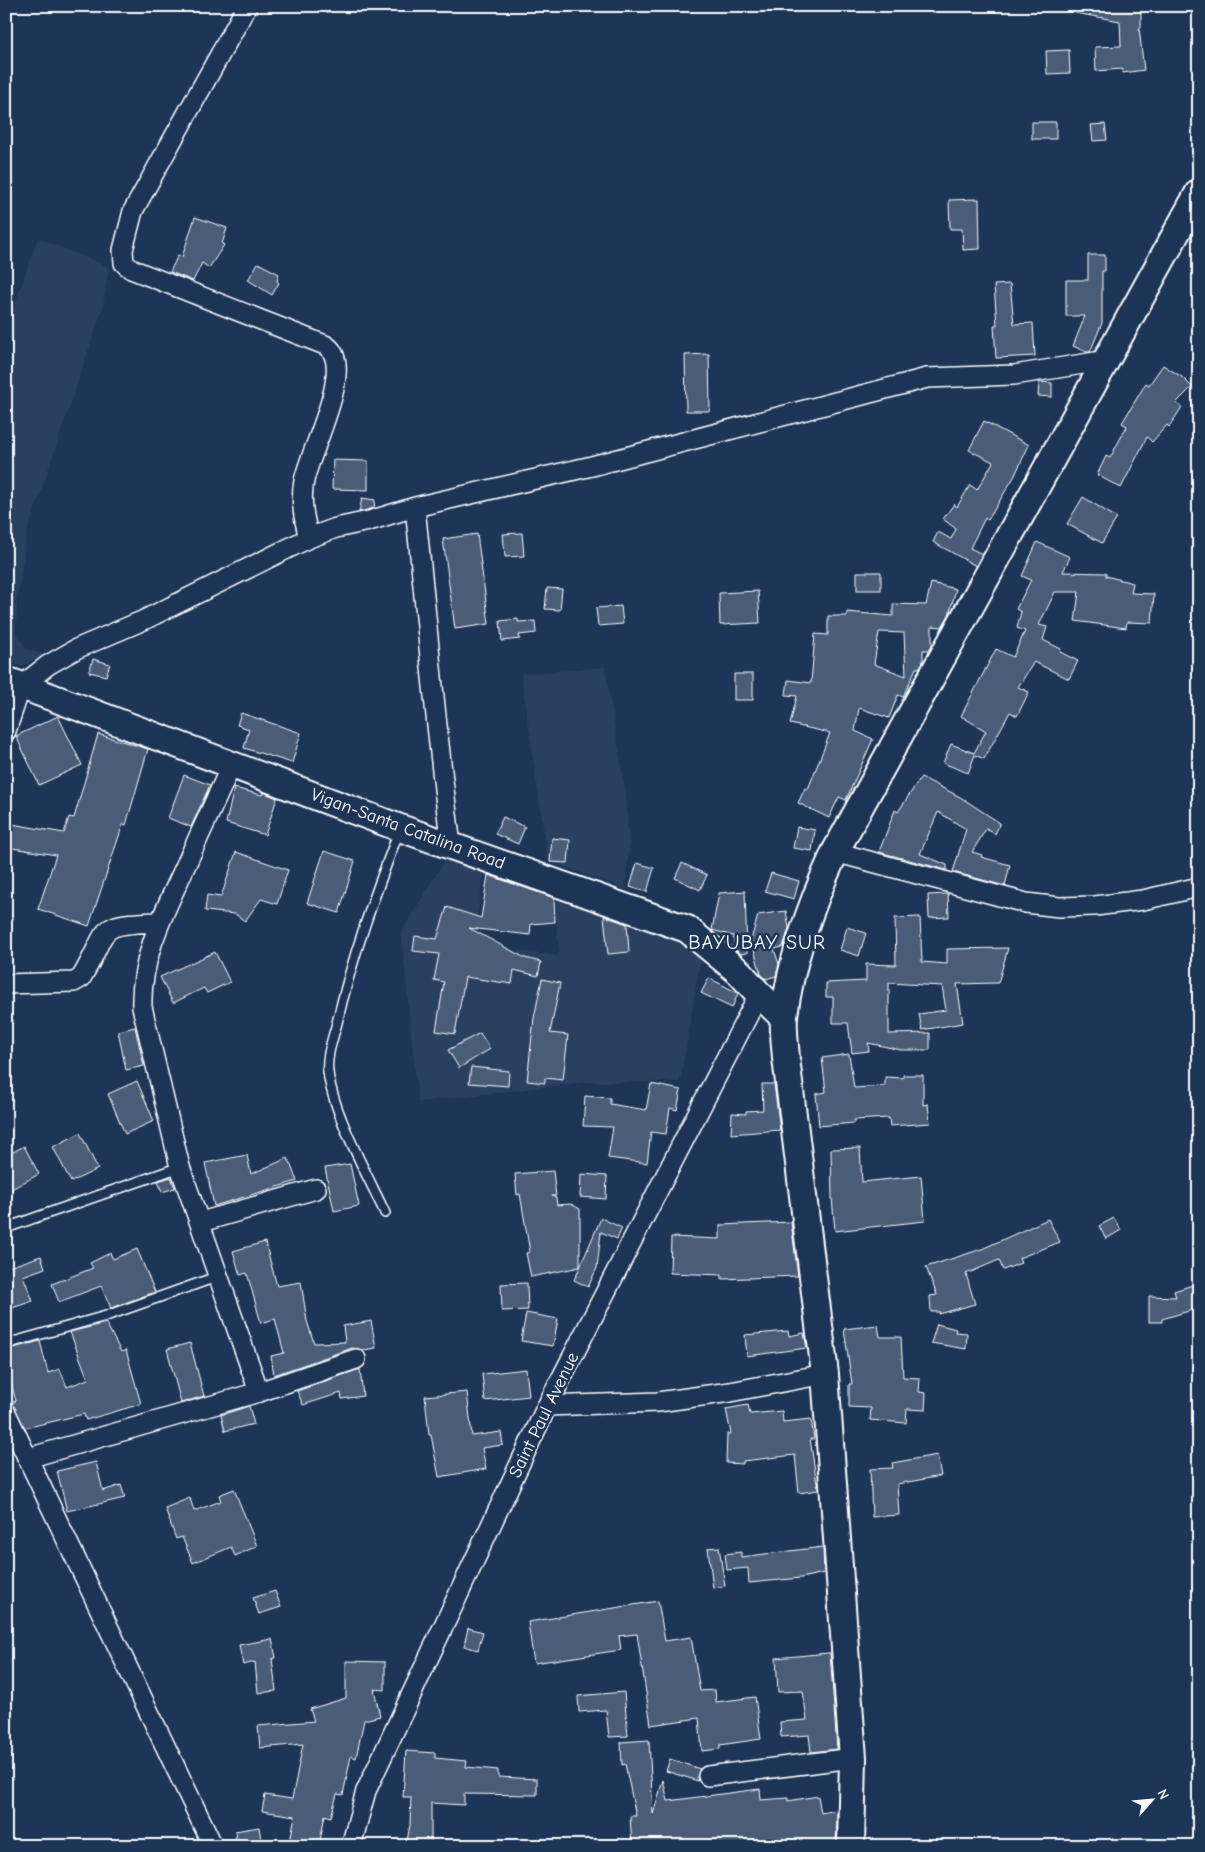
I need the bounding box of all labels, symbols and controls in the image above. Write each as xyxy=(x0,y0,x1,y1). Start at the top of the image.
street label: Vigan-Santa Catalina Road xyxy=(308,784,508,874)
district label: BAYUBAY SUR xyxy=(688,931,826,954)
street label: Saint Paul Avenue xyxy=(505,1349,583,1481)
north arrow xyxy=(1128,1774,1178,1824)
text: N xyxy=(1153,1786,1173,1802)

